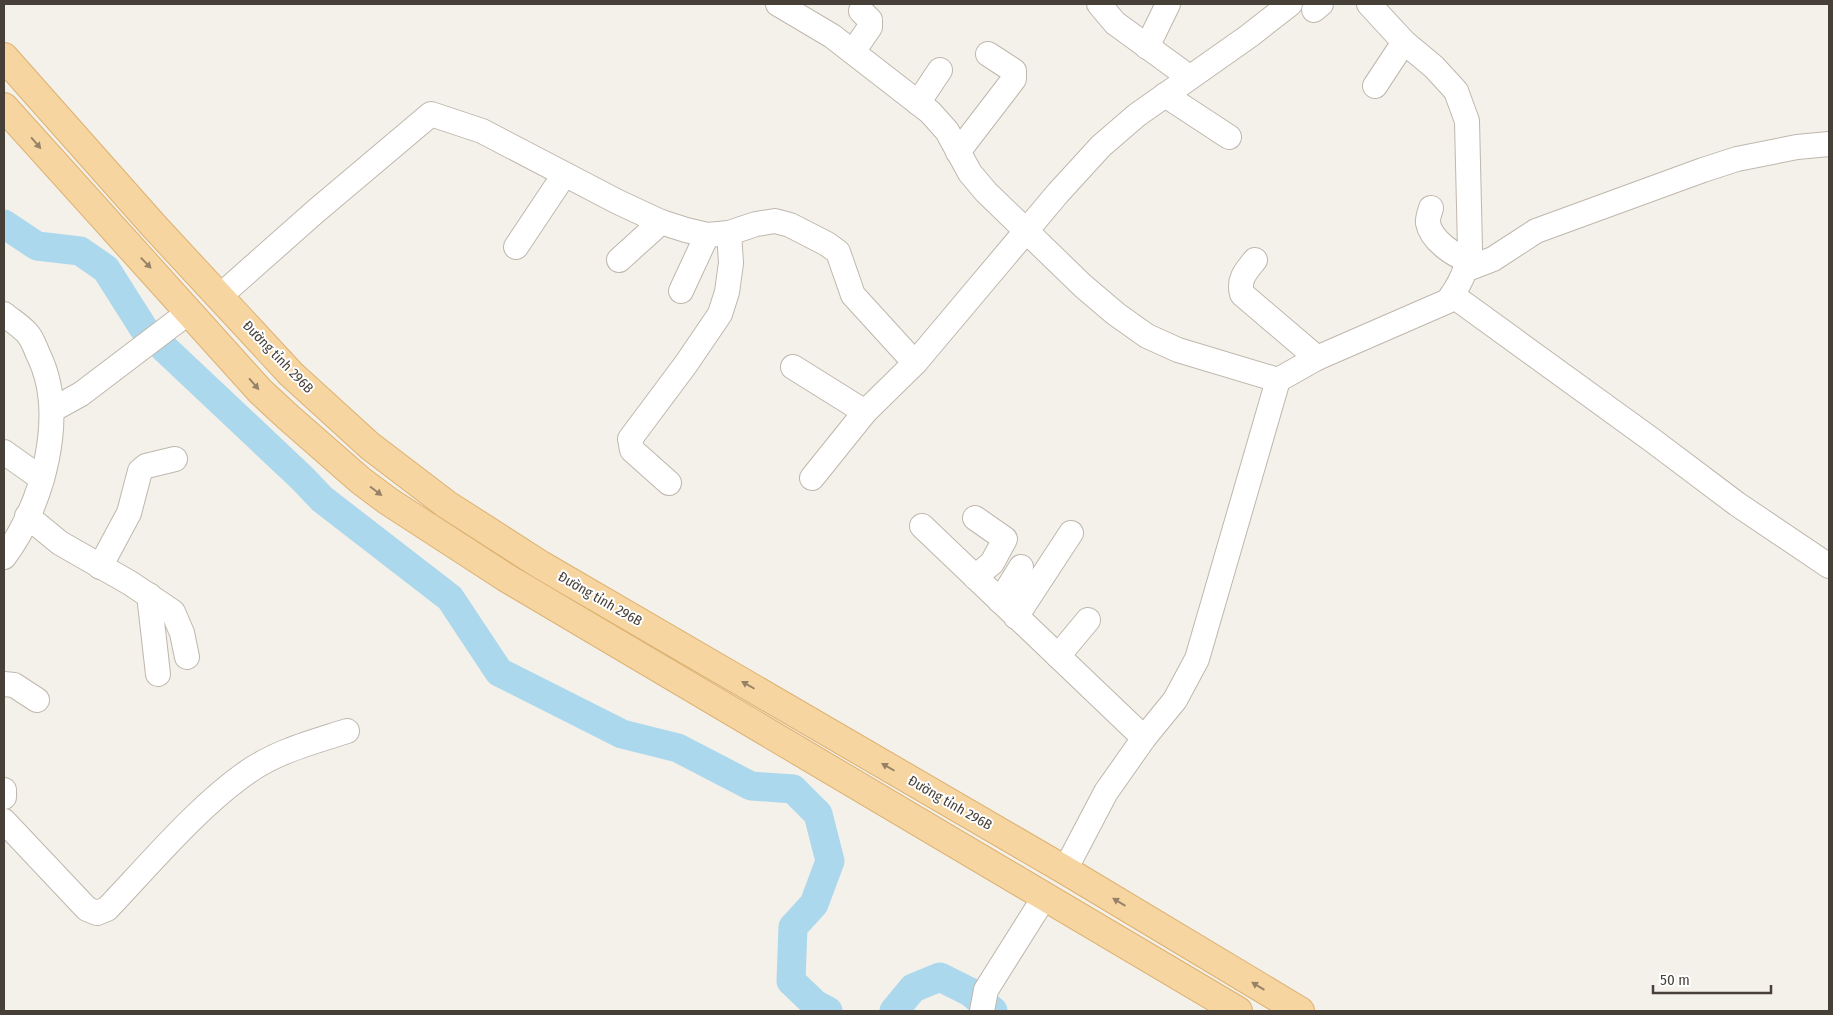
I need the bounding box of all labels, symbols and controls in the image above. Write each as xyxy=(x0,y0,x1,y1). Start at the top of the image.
one-way arrow xyxy=(30,137,42,149)
one-way arrow xyxy=(140,257,152,269)
street label: Đường tỉnh 296B xyxy=(239,317,317,397)
one-way arrow xyxy=(249,377,260,390)
one-way arrow xyxy=(369,486,382,497)
street label: Đường tỉnh 296B xyxy=(555,568,645,630)
one-way arrow xyxy=(740,681,755,689)
one-way arrow xyxy=(881,763,896,771)
street label: Đường tỉnh 296B xyxy=(905,772,995,834)
one-way arrow xyxy=(1112,898,1125,907)
scale bar xyxy=(1653,962,1770,994)
text: 50 m xyxy=(1660,971,1690,989)
one-way arrow xyxy=(1252,982,1265,991)

